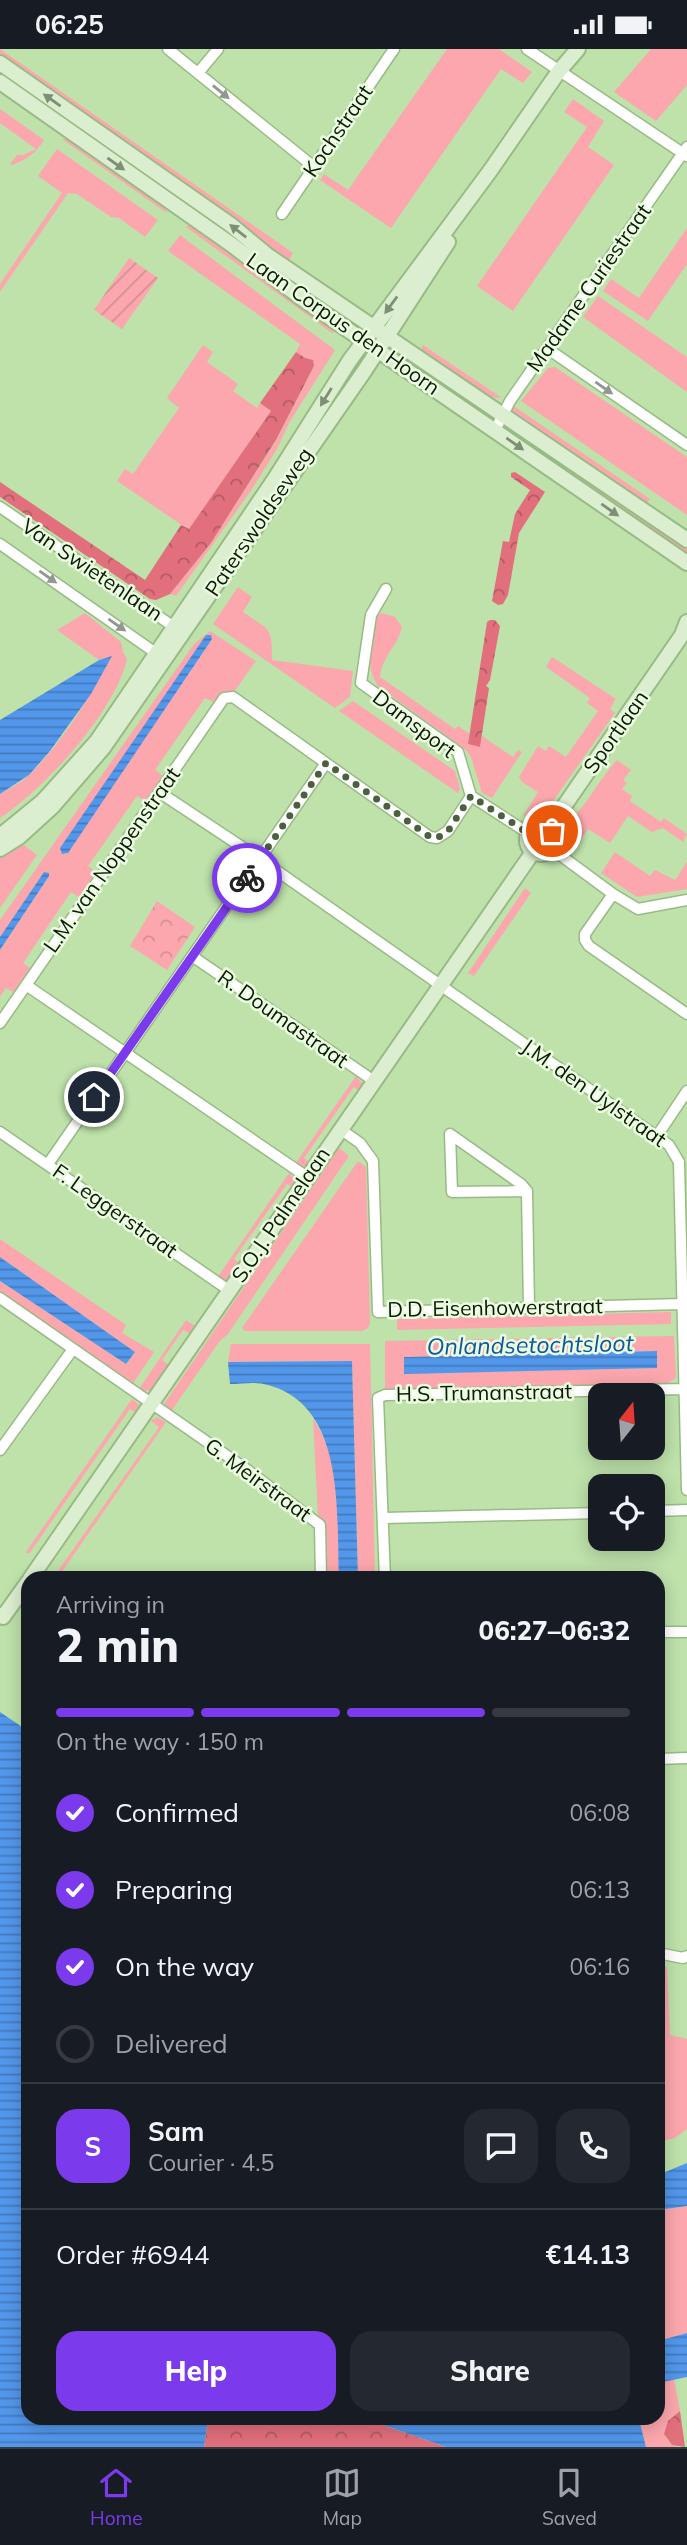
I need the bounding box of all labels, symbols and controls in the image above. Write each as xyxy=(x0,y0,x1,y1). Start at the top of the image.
text: 06:25 xyxy=(35,8,104,41)
street label: Kochstraat xyxy=(297,79,377,181)
one-way arrow xyxy=(212,84,230,99)
one-way arrow xyxy=(43,93,61,107)
one-way arrow xyxy=(107,156,125,170)
street label: Madame Curiestraat xyxy=(520,198,656,376)
one-way arrow xyxy=(229,225,247,239)
street label: Laan Corpus den Hoorn xyxy=(242,247,445,400)
one-way arrow xyxy=(384,296,398,314)
one-way arrow xyxy=(595,381,613,395)
one-way arrow xyxy=(320,387,333,407)
one-way arrow xyxy=(506,437,524,451)
street label: Paterswoldseweg xyxy=(199,442,318,601)
one-way arrow xyxy=(601,503,619,517)
street label: Van Swietenlaan xyxy=(17,512,168,626)
one-way arrow xyxy=(39,570,57,584)
one-way arrow xyxy=(108,618,126,632)
street label: Damsport xyxy=(368,684,461,763)
street label: Sportlaan xyxy=(577,685,653,778)
street label: L.M. van Noppenstraat xyxy=(37,762,185,957)
pin xyxy=(522,801,582,861)
icon: bag xyxy=(533,812,571,850)
courier xyxy=(212,843,282,913)
icon: bike xyxy=(228,859,266,897)
street label: R. Doumastraat xyxy=(213,964,354,1073)
street label: J.M. den Uylstraat xyxy=(517,1033,672,1152)
pin xyxy=(64,1067,124,1127)
icon: home xyxy=(75,1078,113,1116)
street label: S.O.J. Palmelaan xyxy=(225,1142,335,1287)
street label: F. Leggerstraat xyxy=(48,1158,183,1263)
street label: D.D. Eisenhowerstraat xyxy=(387,1292,603,1322)
water label: Onlandsetochtsloot xyxy=(426,1328,635,1361)
street label: H.S. Trumanstraat xyxy=(396,1377,572,1407)
north arrow xyxy=(588,1383,665,1459)
map controls xyxy=(588,1383,665,1551)
street label: G. Meirstraat xyxy=(200,1432,317,1527)
button: locate xyxy=(588,1474,665,1551)
text: Arriving in xyxy=(56,1590,165,1619)
text: 06:27–06:32 xyxy=(479,1614,630,1647)
text: 2 min xyxy=(56,1616,179,1674)
text: On the way · 150 m xyxy=(56,1727,264,1756)
icon: check xyxy=(56,1794,94,1832)
text: Confirmed xyxy=(115,1796,239,1829)
text: 06:08 xyxy=(570,1798,630,1827)
icon: check xyxy=(56,1871,94,1909)
text: Preparing xyxy=(115,1873,233,1906)
text: 06:13 xyxy=(570,1875,630,1904)
icon: check xyxy=(56,1948,94,1986)
text: On the way xyxy=(115,1950,254,1983)
text: 06:16 xyxy=(570,1952,630,1981)
text: Delivered xyxy=(115,2027,228,2060)
button: chat xyxy=(464,2109,538,2183)
button: phone xyxy=(556,2109,630,2183)
text: Sam xyxy=(148,2115,204,2148)
text: S xyxy=(85,2130,101,2163)
text: Courier · 4.5 xyxy=(148,2148,274,2177)
text: Order #6944 xyxy=(56,2238,209,2271)
text: €14.13 xyxy=(546,2238,630,2271)
button: Help xyxy=(56,2331,336,2411)
button: Share xyxy=(350,2331,630,2411)
tab: Home xyxy=(90,2464,143,2530)
tab: Map xyxy=(323,2464,362,2530)
tab: Saved xyxy=(542,2464,597,2530)

